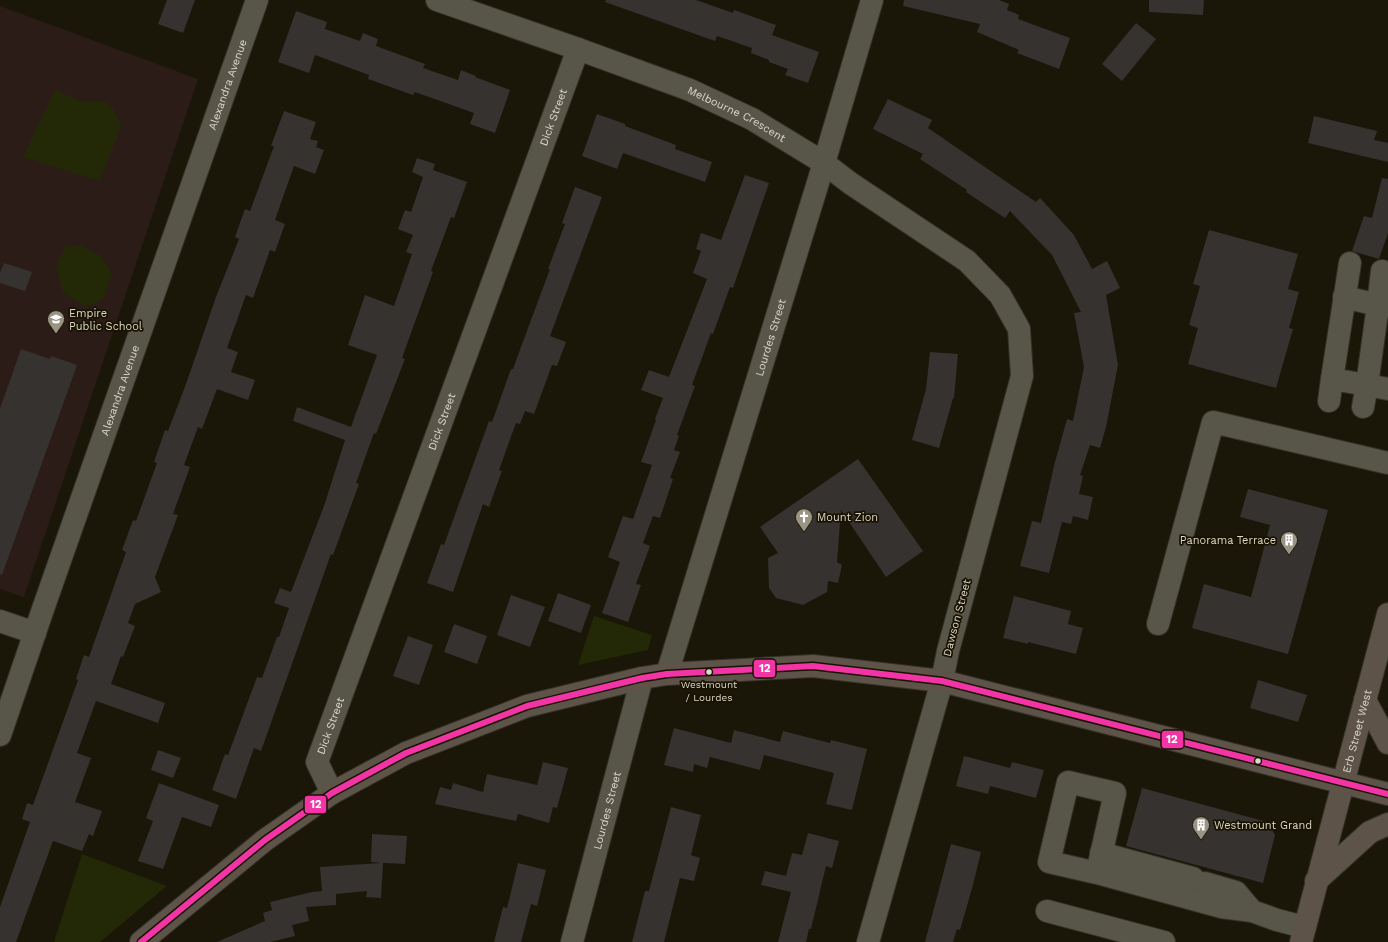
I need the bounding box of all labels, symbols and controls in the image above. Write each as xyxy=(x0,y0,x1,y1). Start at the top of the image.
street label: Alexandra Avenue xyxy=(205,38,249,132)
street label: Melbourne Crescent xyxy=(686,83,788,145)
street label: Dick Street xyxy=(537,87,570,148)
street label: Lourdes Street xyxy=(752,297,788,378)
place label: Empire Public School xyxy=(69,307,143,333)
school or university icon: Empire Public School xyxy=(46,309,66,334)
street label: Alexandra Avenue xyxy=(98,343,142,437)
street label: Dick Street xyxy=(425,391,458,452)
church icon: Mount Zion xyxy=(794,507,814,532)
place label: Mount Zion xyxy=(817,511,878,524)
building icon: Panorama Terrace xyxy=(1279,530,1299,555)
place label: Panorama Terrace xyxy=(1180,534,1276,547)
street label: Dawson Street xyxy=(940,578,974,658)
line badge: 12 xyxy=(753,659,776,678)
text: 12 xyxy=(759,662,771,675)
marker: Westmount / Lourdes xyxy=(704,667,714,677)
place label: Westmount / Lourdes xyxy=(681,679,738,703)
street label: Erb Street West xyxy=(1340,688,1374,774)
street label: Dick Street xyxy=(314,695,347,756)
line badge: 12 xyxy=(1161,730,1184,749)
text: 12 xyxy=(1166,733,1178,746)
unlabelled marker xyxy=(1253,756,1263,766)
street label: Lourdes Street xyxy=(590,770,624,851)
line badge: 12 xyxy=(304,795,327,814)
text: 12 xyxy=(310,798,322,811)
building icon: Westmount Grand xyxy=(1191,815,1211,840)
place label: Westmount Grand xyxy=(1214,819,1312,832)

